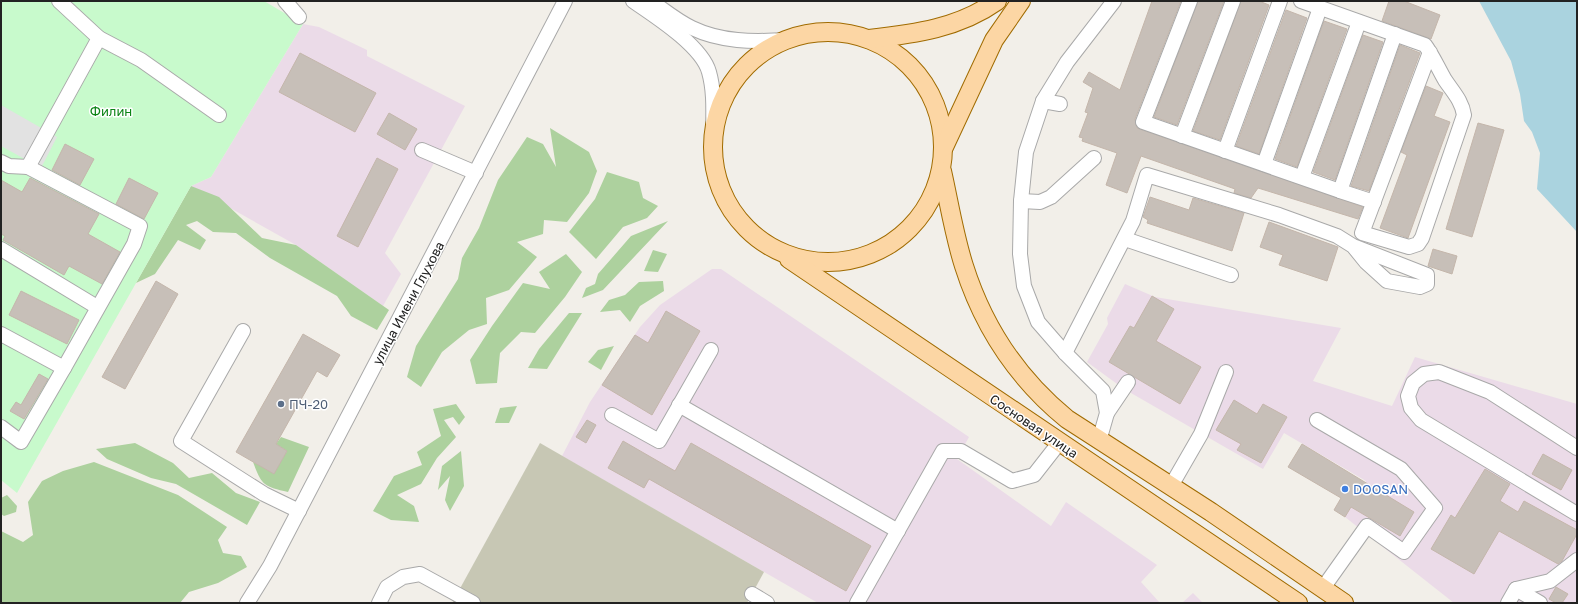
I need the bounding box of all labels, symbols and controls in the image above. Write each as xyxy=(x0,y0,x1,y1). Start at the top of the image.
park label: Филин xyxy=(90,103,132,119)
street label: улица Имени Глухова xyxy=(369,239,447,367)
street label: Сосновая улица xyxy=(987,391,1081,461)
place label: ПЧ-20 xyxy=(289,396,328,412)
marker: ПЧ-20 xyxy=(276,399,286,409)
place label: DOOSAN xyxy=(1353,481,1408,497)
marker: DOOSAN xyxy=(1340,484,1350,494)

